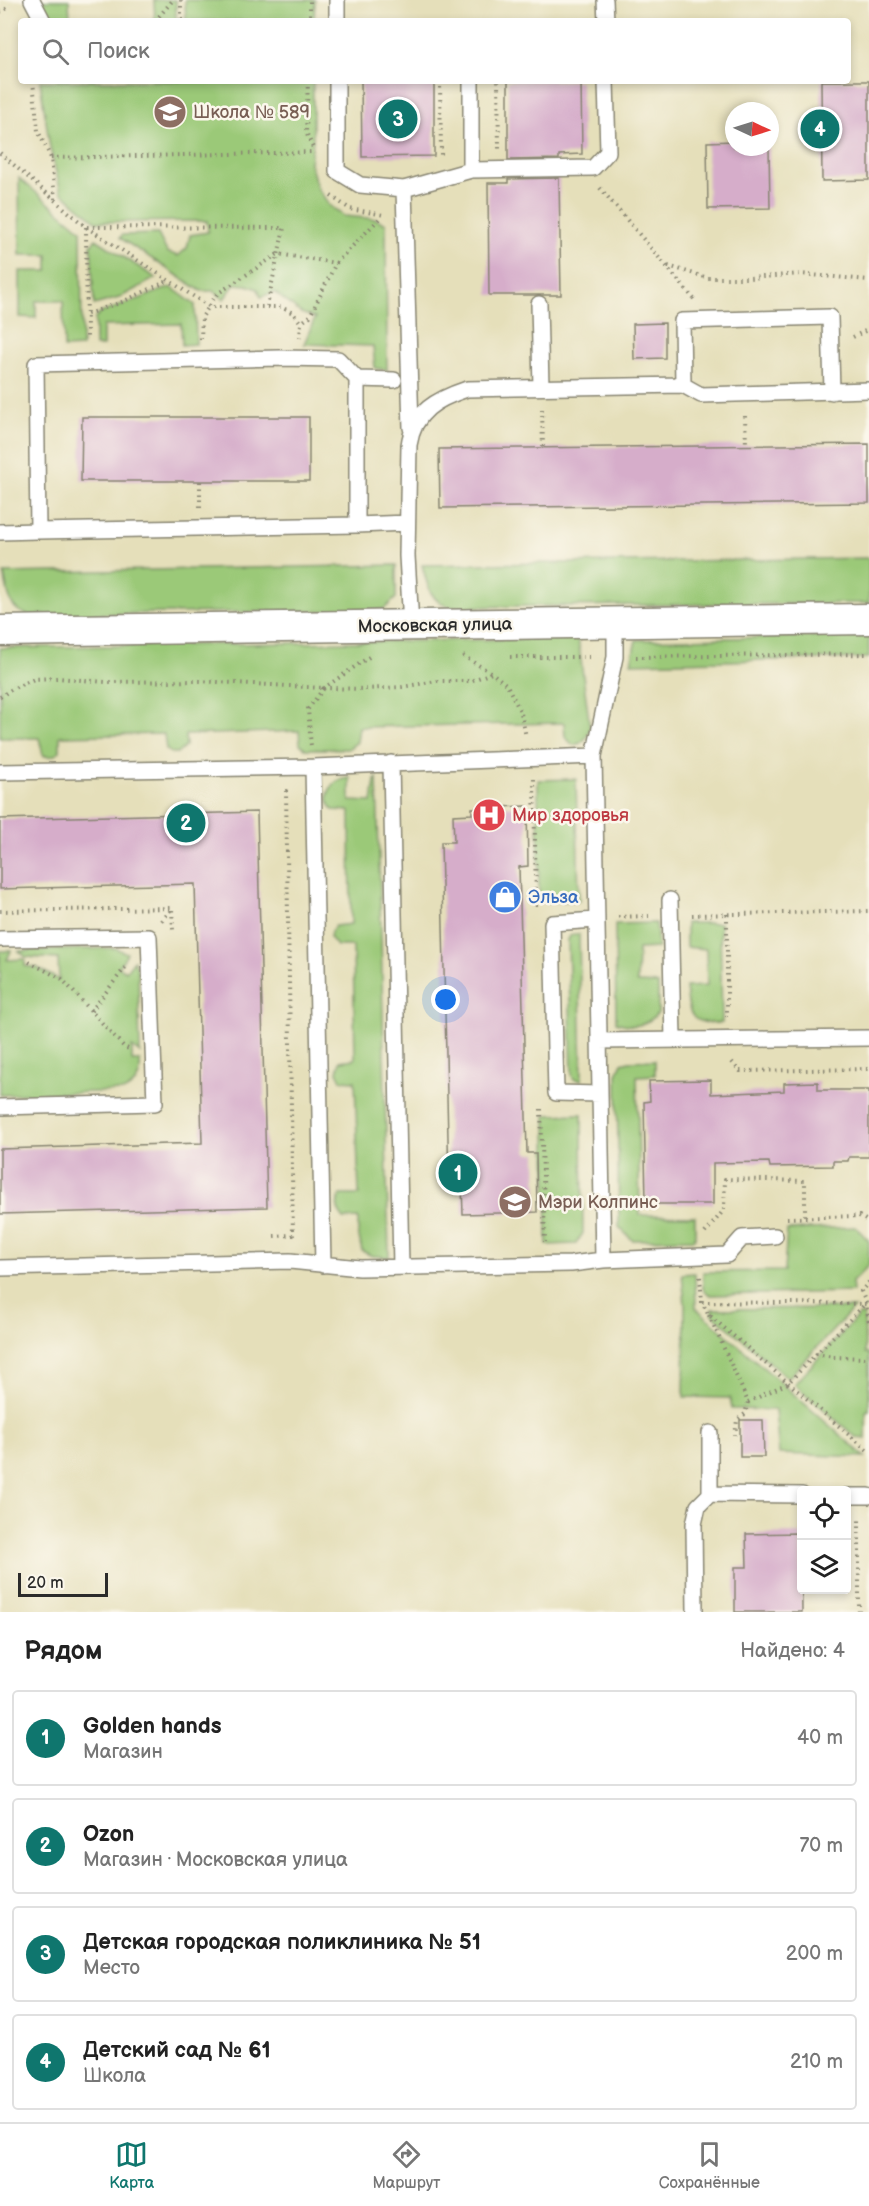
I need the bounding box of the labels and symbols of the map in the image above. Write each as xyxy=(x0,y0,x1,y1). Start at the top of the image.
school or university icon: Школа № 589 xyxy=(152,94,188,130)
pin: 3 xyxy=(378,96,418,142)
place label: Школа № 589 xyxy=(193,102,310,123)
north arrow xyxy=(725,102,779,156)
pin: 4 xyxy=(800,106,840,152)
street label: Московская улица xyxy=(357,614,513,637)
hospital icon: Мир здоровья xyxy=(471,797,507,833)
pin: 2 xyxy=(166,800,206,846)
place label: Мир здоровья xyxy=(512,805,629,826)
shop icon: Эльза xyxy=(487,879,523,915)
place label: Эльза xyxy=(528,887,579,908)
your location xyxy=(431,985,460,1014)
pin: 1 xyxy=(438,1150,478,1196)
school or university icon: Мэри Колпинс xyxy=(497,1184,533,1220)
place label: Мэри Колпинс xyxy=(538,1192,658,1213)
scale bar xyxy=(18,1570,108,1598)

